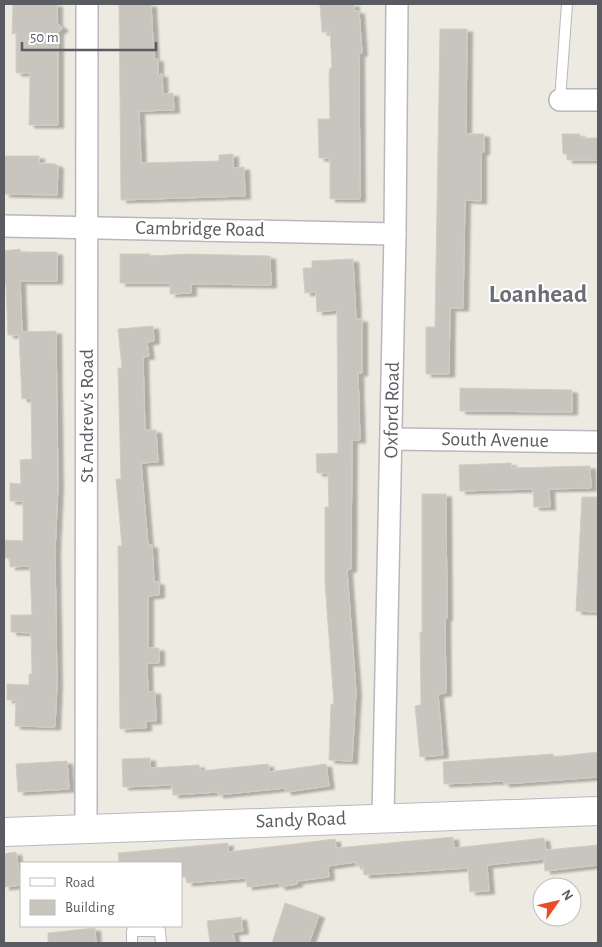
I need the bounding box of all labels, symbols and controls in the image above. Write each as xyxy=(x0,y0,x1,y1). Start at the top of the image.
scale bar xyxy=(22,20,156,52)
text: 50 m xyxy=(30,30,59,45)
street label: Cambridge Road xyxy=(135,218,265,240)
district label: Loanhead xyxy=(489,282,587,307)
street label: St Andrew's Road xyxy=(77,349,97,483)
street label: Oxford Road xyxy=(381,362,403,458)
street label: South Avenue xyxy=(441,429,549,451)
street label: Sandy Road xyxy=(255,808,347,832)
legend xyxy=(20,862,182,927)
text: Road xyxy=(65,875,95,890)
north arrow xyxy=(532,877,582,927)
text: N xyxy=(558,887,575,903)
text: Building xyxy=(65,900,115,915)

